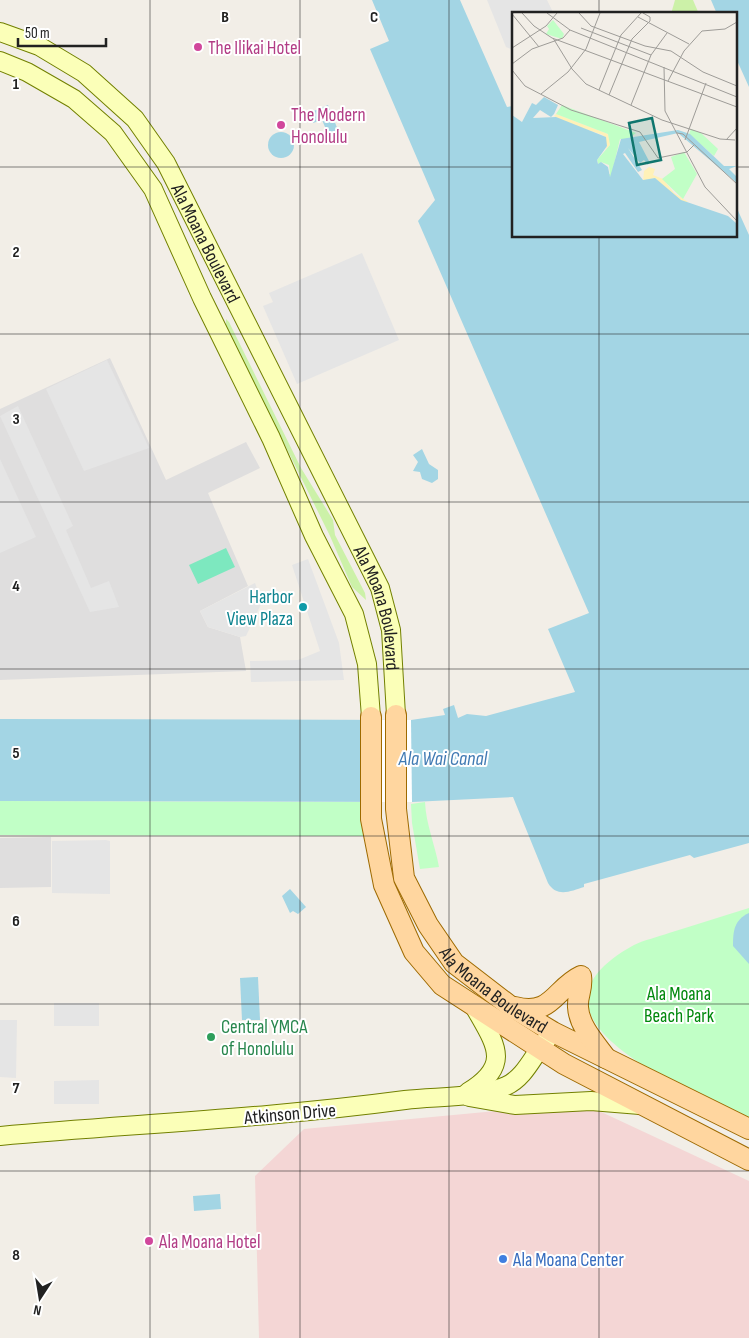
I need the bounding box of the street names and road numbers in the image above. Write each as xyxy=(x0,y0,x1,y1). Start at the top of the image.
street label: Ala Moana Boulevard xyxy=(165,179,244,307)
street label: Ala Moana Boulevard xyxy=(347,541,403,671)
street label: Ala Moana Boulevard xyxy=(433,942,551,1039)
street label: Atkinson Drive xyxy=(242,1099,337,1130)

